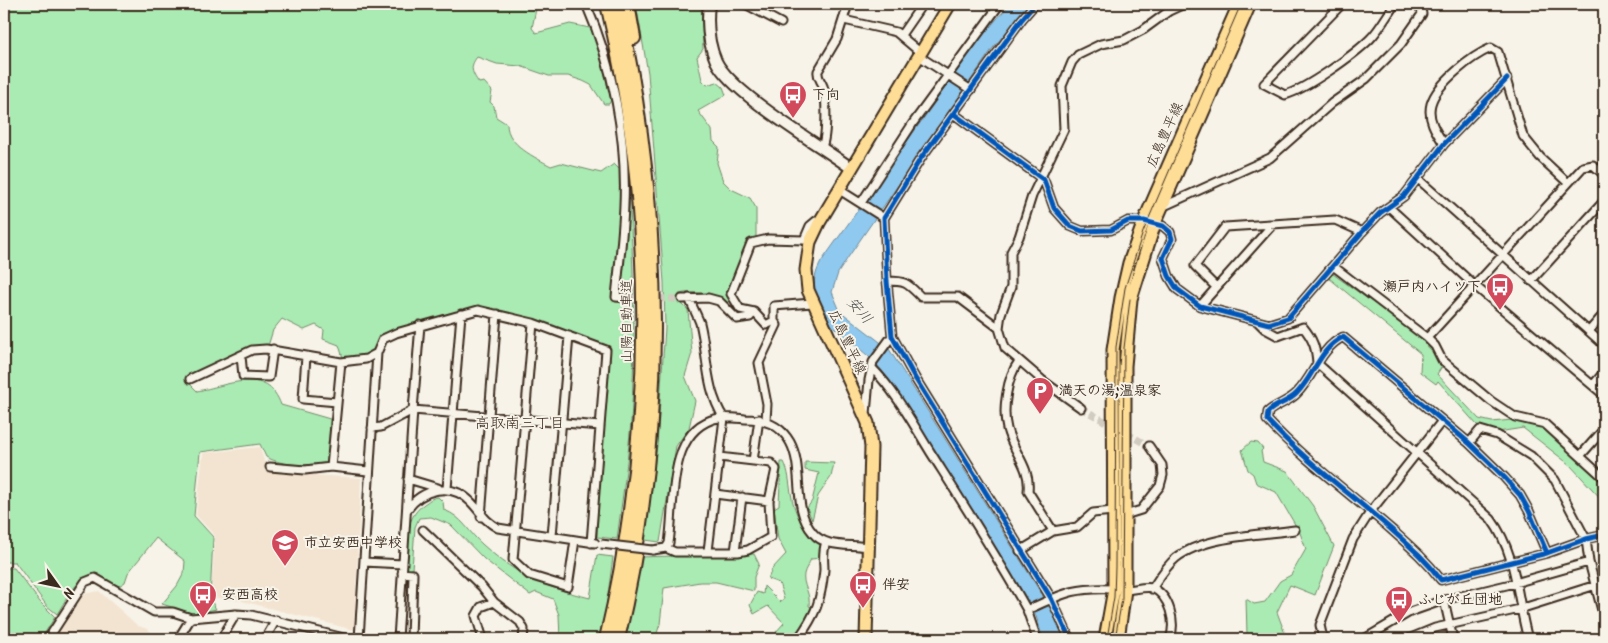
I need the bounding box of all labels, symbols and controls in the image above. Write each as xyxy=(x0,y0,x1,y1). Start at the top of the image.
bus stop icon: 下向 xyxy=(778,80,808,119)
place label: 下向 xyxy=(812,84,840,106)
street label: 広島豊平線 xyxy=(1141,99,1189,171)
bus stop icon: 瀬戸内ハイツ下 xyxy=(1485,272,1515,311)
place label: 瀬戸内ハイツ下 xyxy=(1383,276,1481,298)
street label: 山陽自動車道 xyxy=(616,279,638,363)
water label: 安川 xyxy=(840,292,878,330)
street label: 広島豊平線 xyxy=(822,306,872,378)
parking icon: 満天の湯;温泉家 xyxy=(1025,376,1055,415)
place label: 満天の湯;温泉家 xyxy=(1059,380,1161,402)
district label: 高取南三丁目 xyxy=(475,412,565,436)
school or university icon: 市立安西中学校 xyxy=(270,528,300,567)
place label: 市立安西中学校 xyxy=(304,532,402,554)
north arrow xyxy=(32,560,82,610)
bus stop icon: 伴安 xyxy=(848,570,878,609)
place label: 伴安 xyxy=(882,574,910,596)
bus stop icon: 安西高校 xyxy=(188,580,218,619)
text: N xyxy=(56,583,80,602)
place label: 安西高校 xyxy=(222,584,278,606)
bus stop icon: ふじが丘団地 xyxy=(1384,585,1414,624)
place label: ふじが丘団地 xyxy=(1418,589,1502,611)

